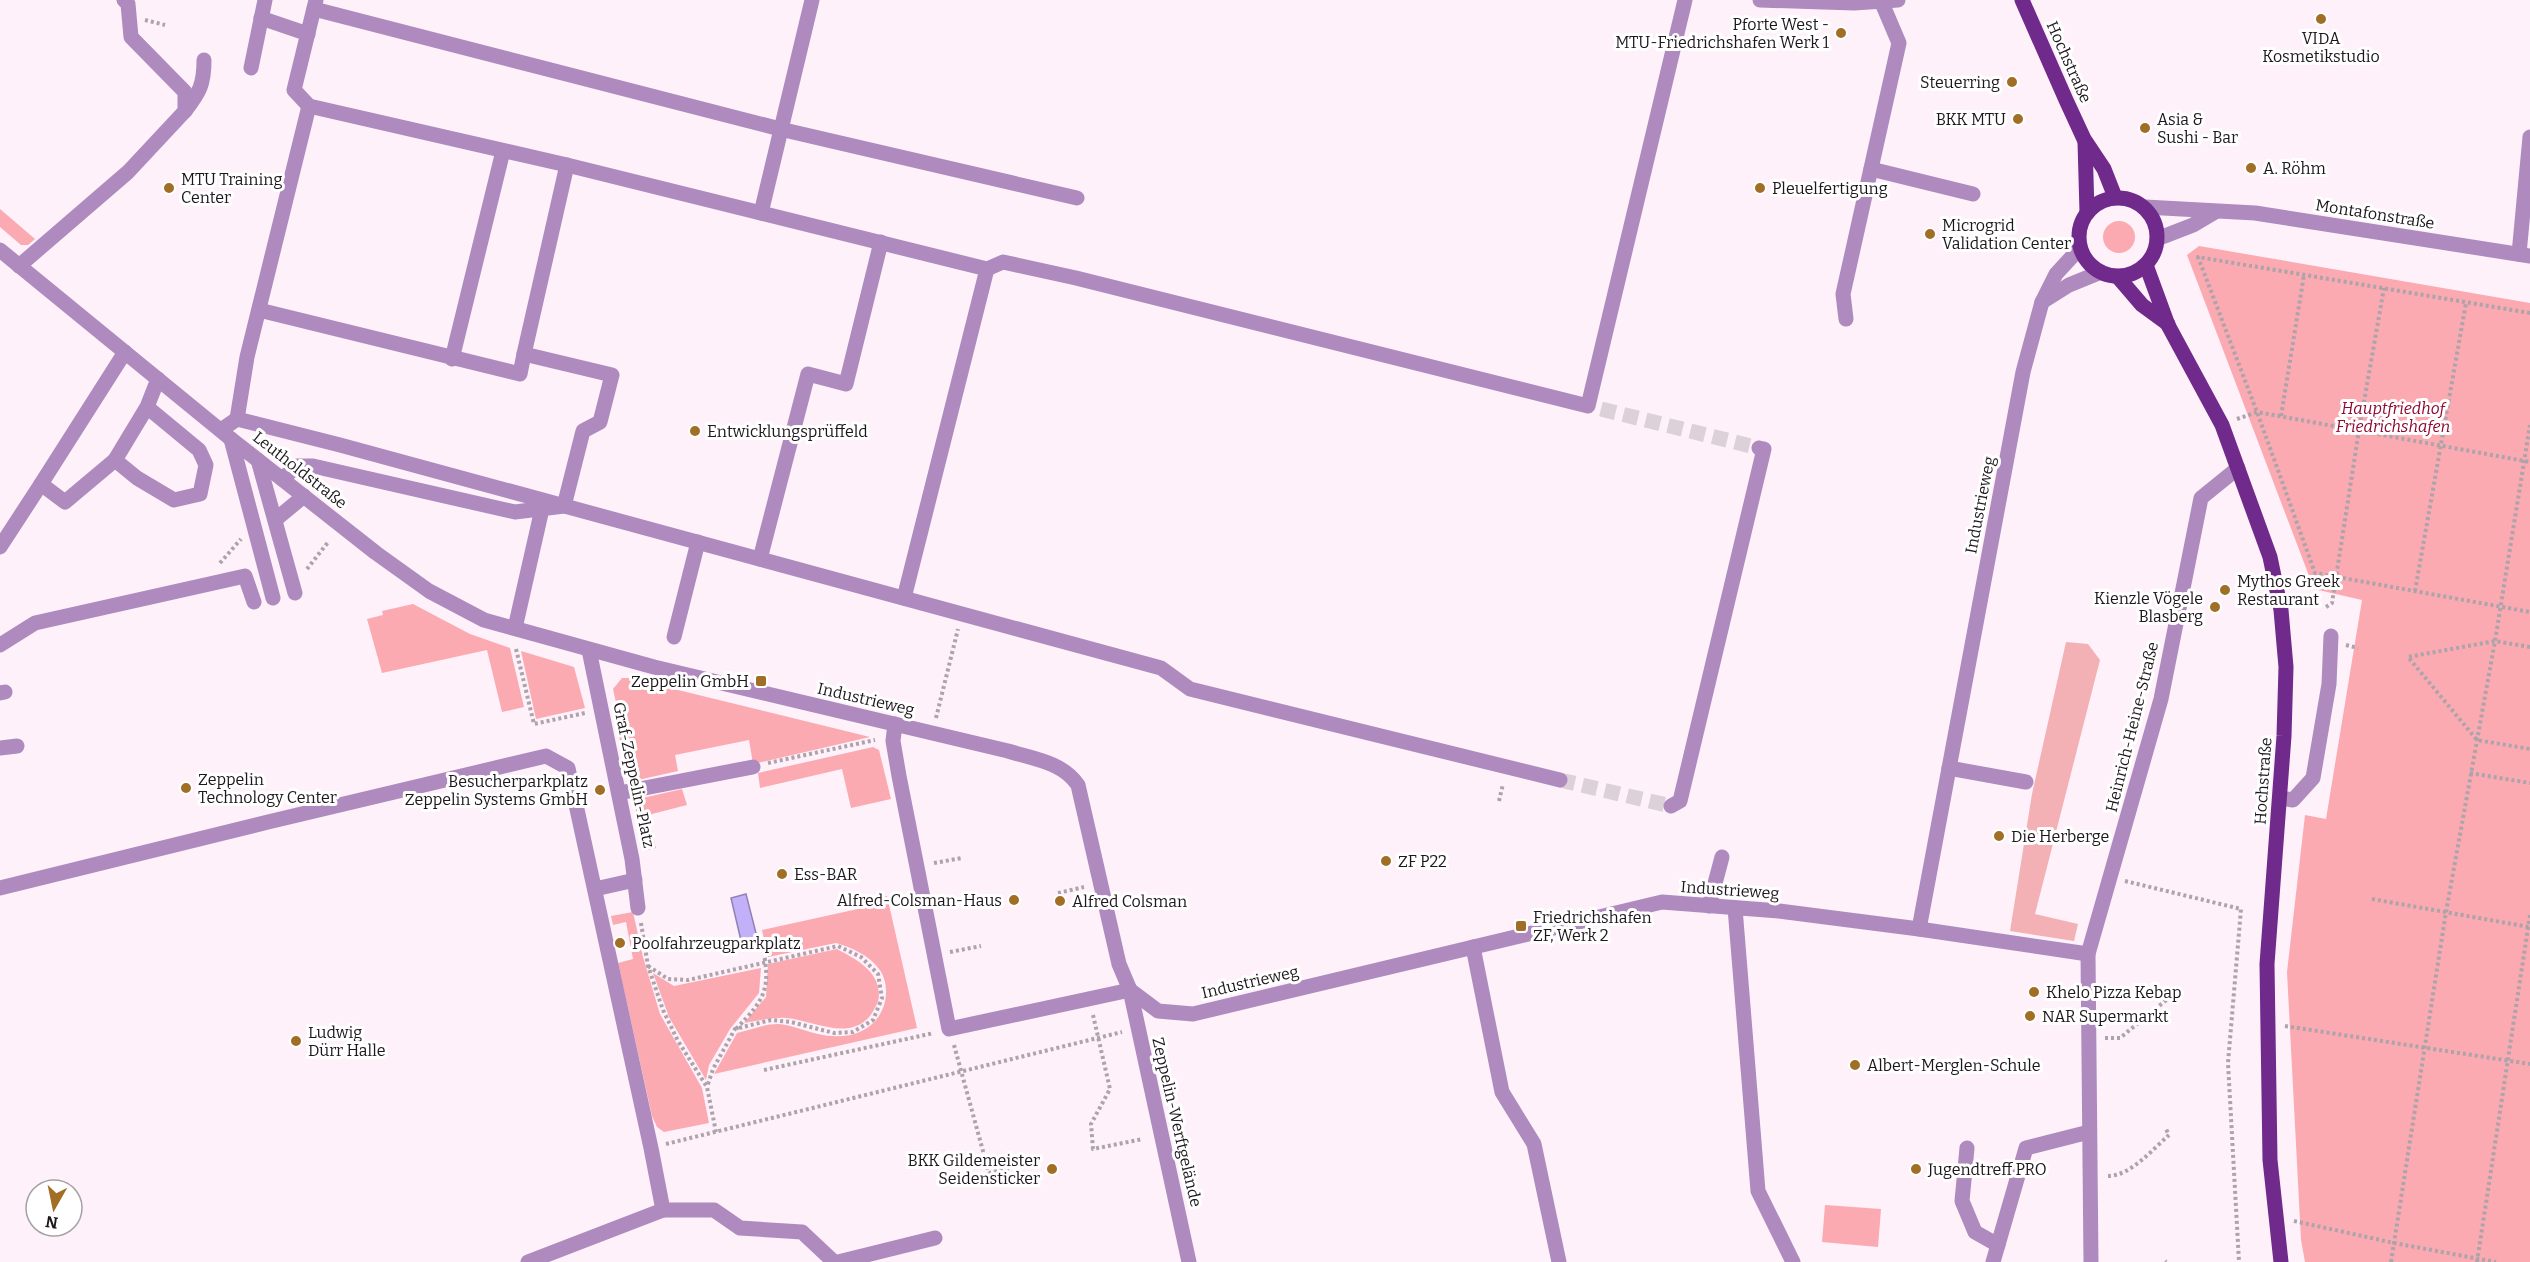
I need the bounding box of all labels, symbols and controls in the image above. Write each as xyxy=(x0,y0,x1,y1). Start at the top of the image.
marker: VIDA Kosmetikstudio xyxy=(2314,12,2328,26)
place label: Pforte West - MTU-Friedrichshafen Werk 1 xyxy=(1615,15,1829,52)
street label: Hochstraße xyxy=(2043,18,2095,106)
marker: Pforte West - MTU-Friedrichshafen Werk 1 xyxy=(1834,26,1848,40)
place label: VIDA Kosmetikstudio xyxy=(2262,29,2380,66)
place label: Steuerring xyxy=(1920,73,2000,92)
marker: Steuerring xyxy=(2005,75,2019,89)
place label: BKK MTU xyxy=(1936,110,2006,129)
place label: Asia & Sushi - Bar xyxy=(2157,110,2238,147)
marker: BKK MTU xyxy=(2011,112,2025,126)
marker: Asia & Sushi - Bar xyxy=(2138,121,2152,135)
place label: A. Röhm xyxy=(2263,159,2326,178)
marker: A. Röhm xyxy=(2244,161,2258,175)
place label: MTU Training Center xyxy=(181,170,282,207)
place label: Pleuelfertigung xyxy=(1772,179,1888,198)
marker: MTU Training Center xyxy=(162,181,176,195)
marker: Pleuelfertigung xyxy=(1753,181,1767,195)
street label: Montafonstraße xyxy=(2314,195,2436,233)
place label: Microgrid Validation Center xyxy=(1942,216,2071,253)
marker: Microgrid Validation Center xyxy=(1923,227,1937,241)
park label: Hauptfriedhof Friedrichshafen xyxy=(2336,399,2450,436)
place label: Entwicklungsprüffeld xyxy=(707,422,868,441)
marker: Entwicklungsprüffeld xyxy=(688,424,702,438)
street label: Leutholdstraße xyxy=(249,427,351,513)
street label: Industrieweg xyxy=(1961,455,1999,555)
place label: Mythos Greek Restaurant xyxy=(2237,572,2340,609)
marker: Mythos Greek Restaurant xyxy=(2218,583,2232,597)
place label: Kienzle Vögele Blasberg xyxy=(2094,589,2203,626)
marker: Kienzle Vögele Blasberg xyxy=(2208,600,2222,614)
street label: Heinrich-Heine-Straße xyxy=(2102,640,2162,814)
place label: Zeppelin GmbH xyxy=(631,672,749,691)
marker: Zeppelin GmbH xyxy=(754,674,768,688)
street label: Industrieweg xyxy=(816,679,916,719)
street label: Graf-Zeppelin-Platz xyxy=(609,700,659,850)
street label: Hochstraße xyxy=(2250,737,2276,825)
place label: Zeppelin Technology Center xyxy=(198,770,337,807)
place label: Besucherparkplatz Zeppelin Systems GmbH xyxy=(405,772,588,809)
marker: Zeppelin Technology Center xyxy=(179,781,193,795)
marker: Besucherparkplatz Zeppelin Systems GmbH xyxy=(593,783,607,797)
place label: Die Herberge xyxy=(2011,827,2109,846)
marker: Die Herberge xyxy=(1992,829,2006,843)
place label: ZF P22 xyxy=(1398,852,1447,871)
marker: ZF P22 xyxy=(1379,854,1393,868)
place label: Ess-BAR xyxy=(794,865,858,884)
marker: Ess-BAR xyxy=(775,867,789,881)
street label: Industrieweg xyxy=(1680,877,1780,903)
place label: Alfred-Colsman-Haus xyxy=(837,891,1002,910)
place label: Alfred Colsman xyxy=(1072,892,1187,911)
marker: Alfred-Colsman-Haus xyxy=(1007,893,1021,907)
marker: Alfred Colsman xyxy=(1053,894,1067,908)
place label: Friedrichshafen ZF, Werk 2 xyxy=(1533,908,1652,945)
marker: Friedrichshafen ZF, Werk 2 xyxy=(1514,919,1528,933)
place label: Poolfahrzeugparkplatz xyxy=(632,934,801,953)
marker: Poolfahrzeugparkplatz xyxy=(613,936,627,950)
street label: Industrieweg xyxy=(1200,962,1300,1002)
place label: Khelo Pizza Kebap xyxy=(2046,983,2182,1002)
marker: Khelo Pizza Kebap xyxy=(2027,985,2041,999)
place label: NAR Supermarkt xyxy=(2042,1007,2169,1026)
marker: NAR Supermarkt xyxy=(2023,1009,2037,1023)
place label: Ludwig Dürr Halle xyxy=(308,1023,386,1060)
marker: Ludwig Dürr Halle xyxy=(289,1034,303,1048)
street label: Zeppelin-Werftgelände xyxy=(1148,1035,1206,1209)
place label: Albert-Merglen-Schule xyxy=(1867,1056,2041,1075)
marker: Albert-Merglen-Schule xyxy=(1848,1058,1862,1072)
place label: BKK Gildemeister Seidensticker xyxy=(908,1151,1040,1188)
place label: Jugendtreff PRO xyxy=(1927,1160,2047,1179)
marker: BKK Gildemeister Seidensticker xyxy=(1045,1162,1059,1176)
marker: Jugendtreff PRO xyxy=(1909,1162,1923,1176)
north arrow xyxy=(24,1178,84,1238)
text: N xyxy=(44,1212,59,1233)

